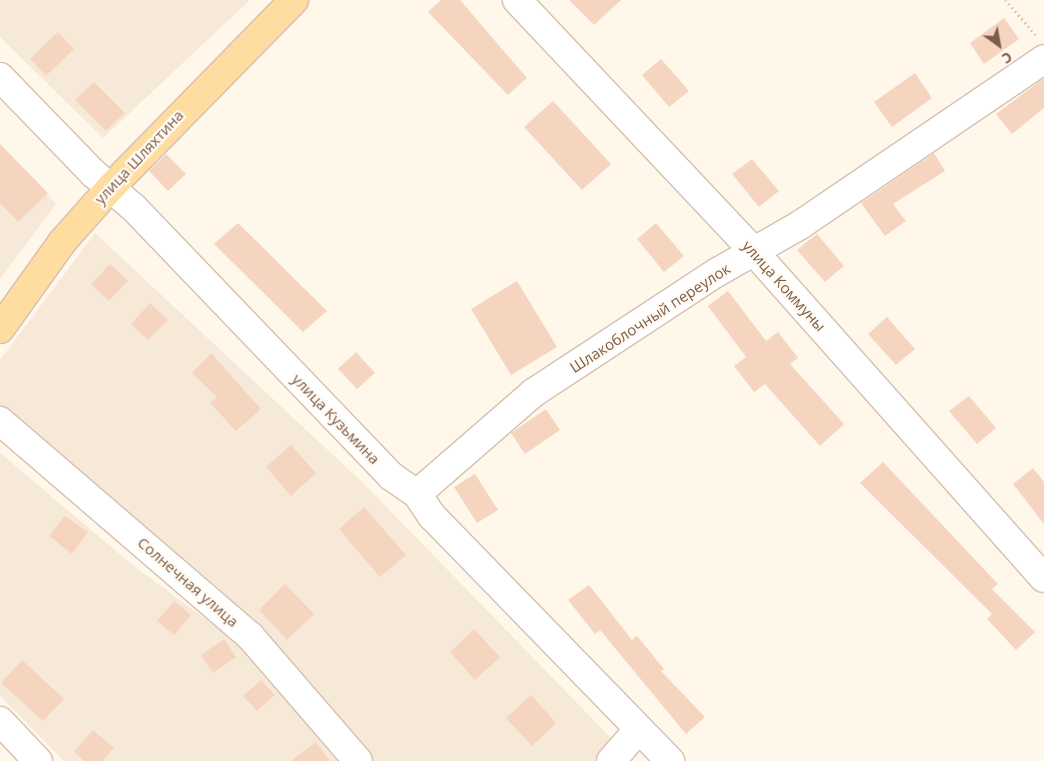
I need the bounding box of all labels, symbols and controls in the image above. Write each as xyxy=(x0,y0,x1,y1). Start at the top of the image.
north arrow xyxy=(974,20,1024,70)
text: С xyxy=(998,48,1016,69)
street label: улица Шляхтина xyxy=(91,106,187,208)
street label: улица Коммуны xyxy=(739,237,829,335)
street label: Шлакоблочный переулок xyxy=(566,259,734,377)
street label: улица Кузьмина xyxy=(288,370,384,468)
street label: Солнечная улица xyxy=(134,533,242,631)

